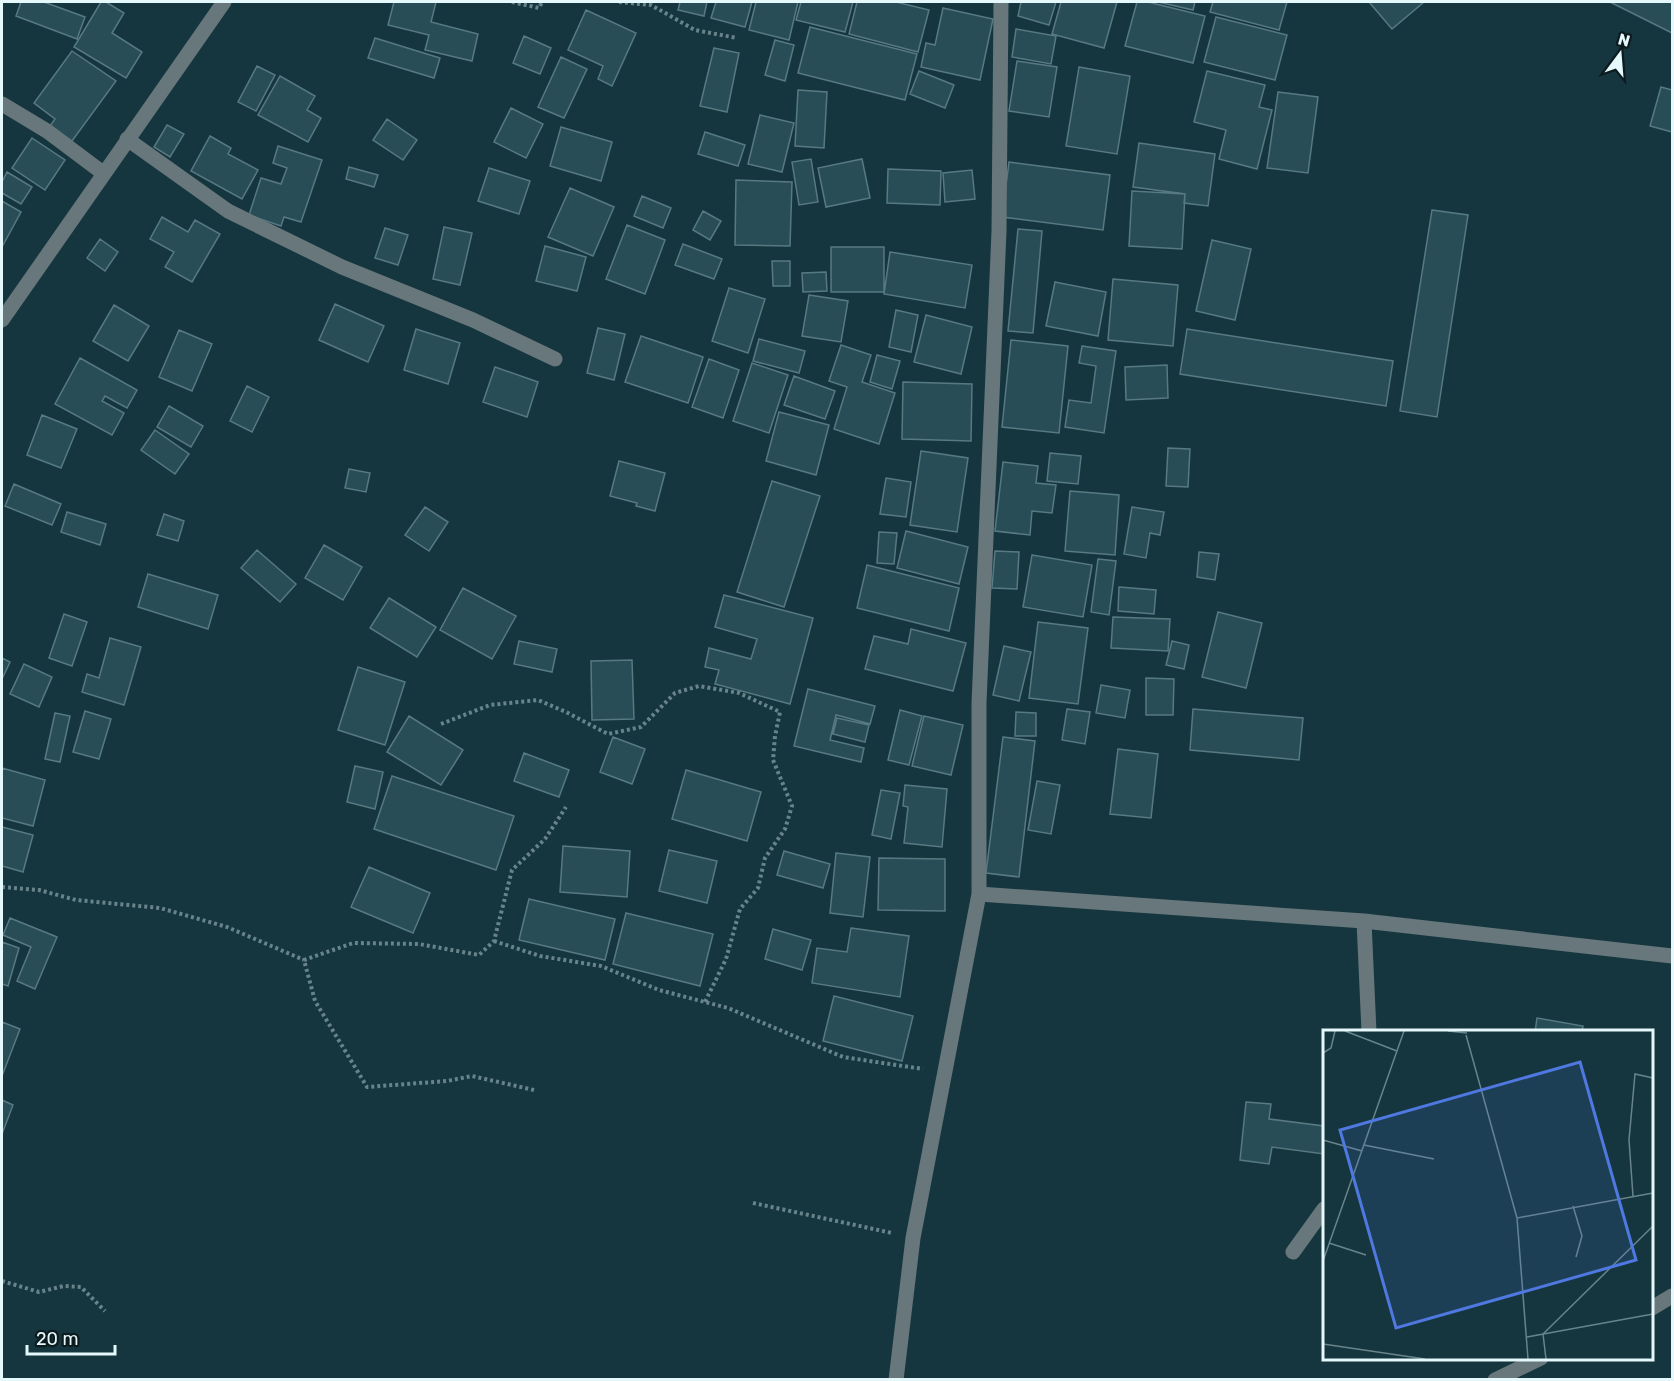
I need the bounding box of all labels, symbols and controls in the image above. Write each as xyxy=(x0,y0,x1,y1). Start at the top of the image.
north arrow xyxy=(1590,24,1650,84)
text: N xyxy=(1616,29,1632,51)
inset map xyxy=(1323,1030,1653,1360)
scale bar xyxy=(27,1318,116,1356)
text: 20 m xyxy=(36,1328,78,1350)

